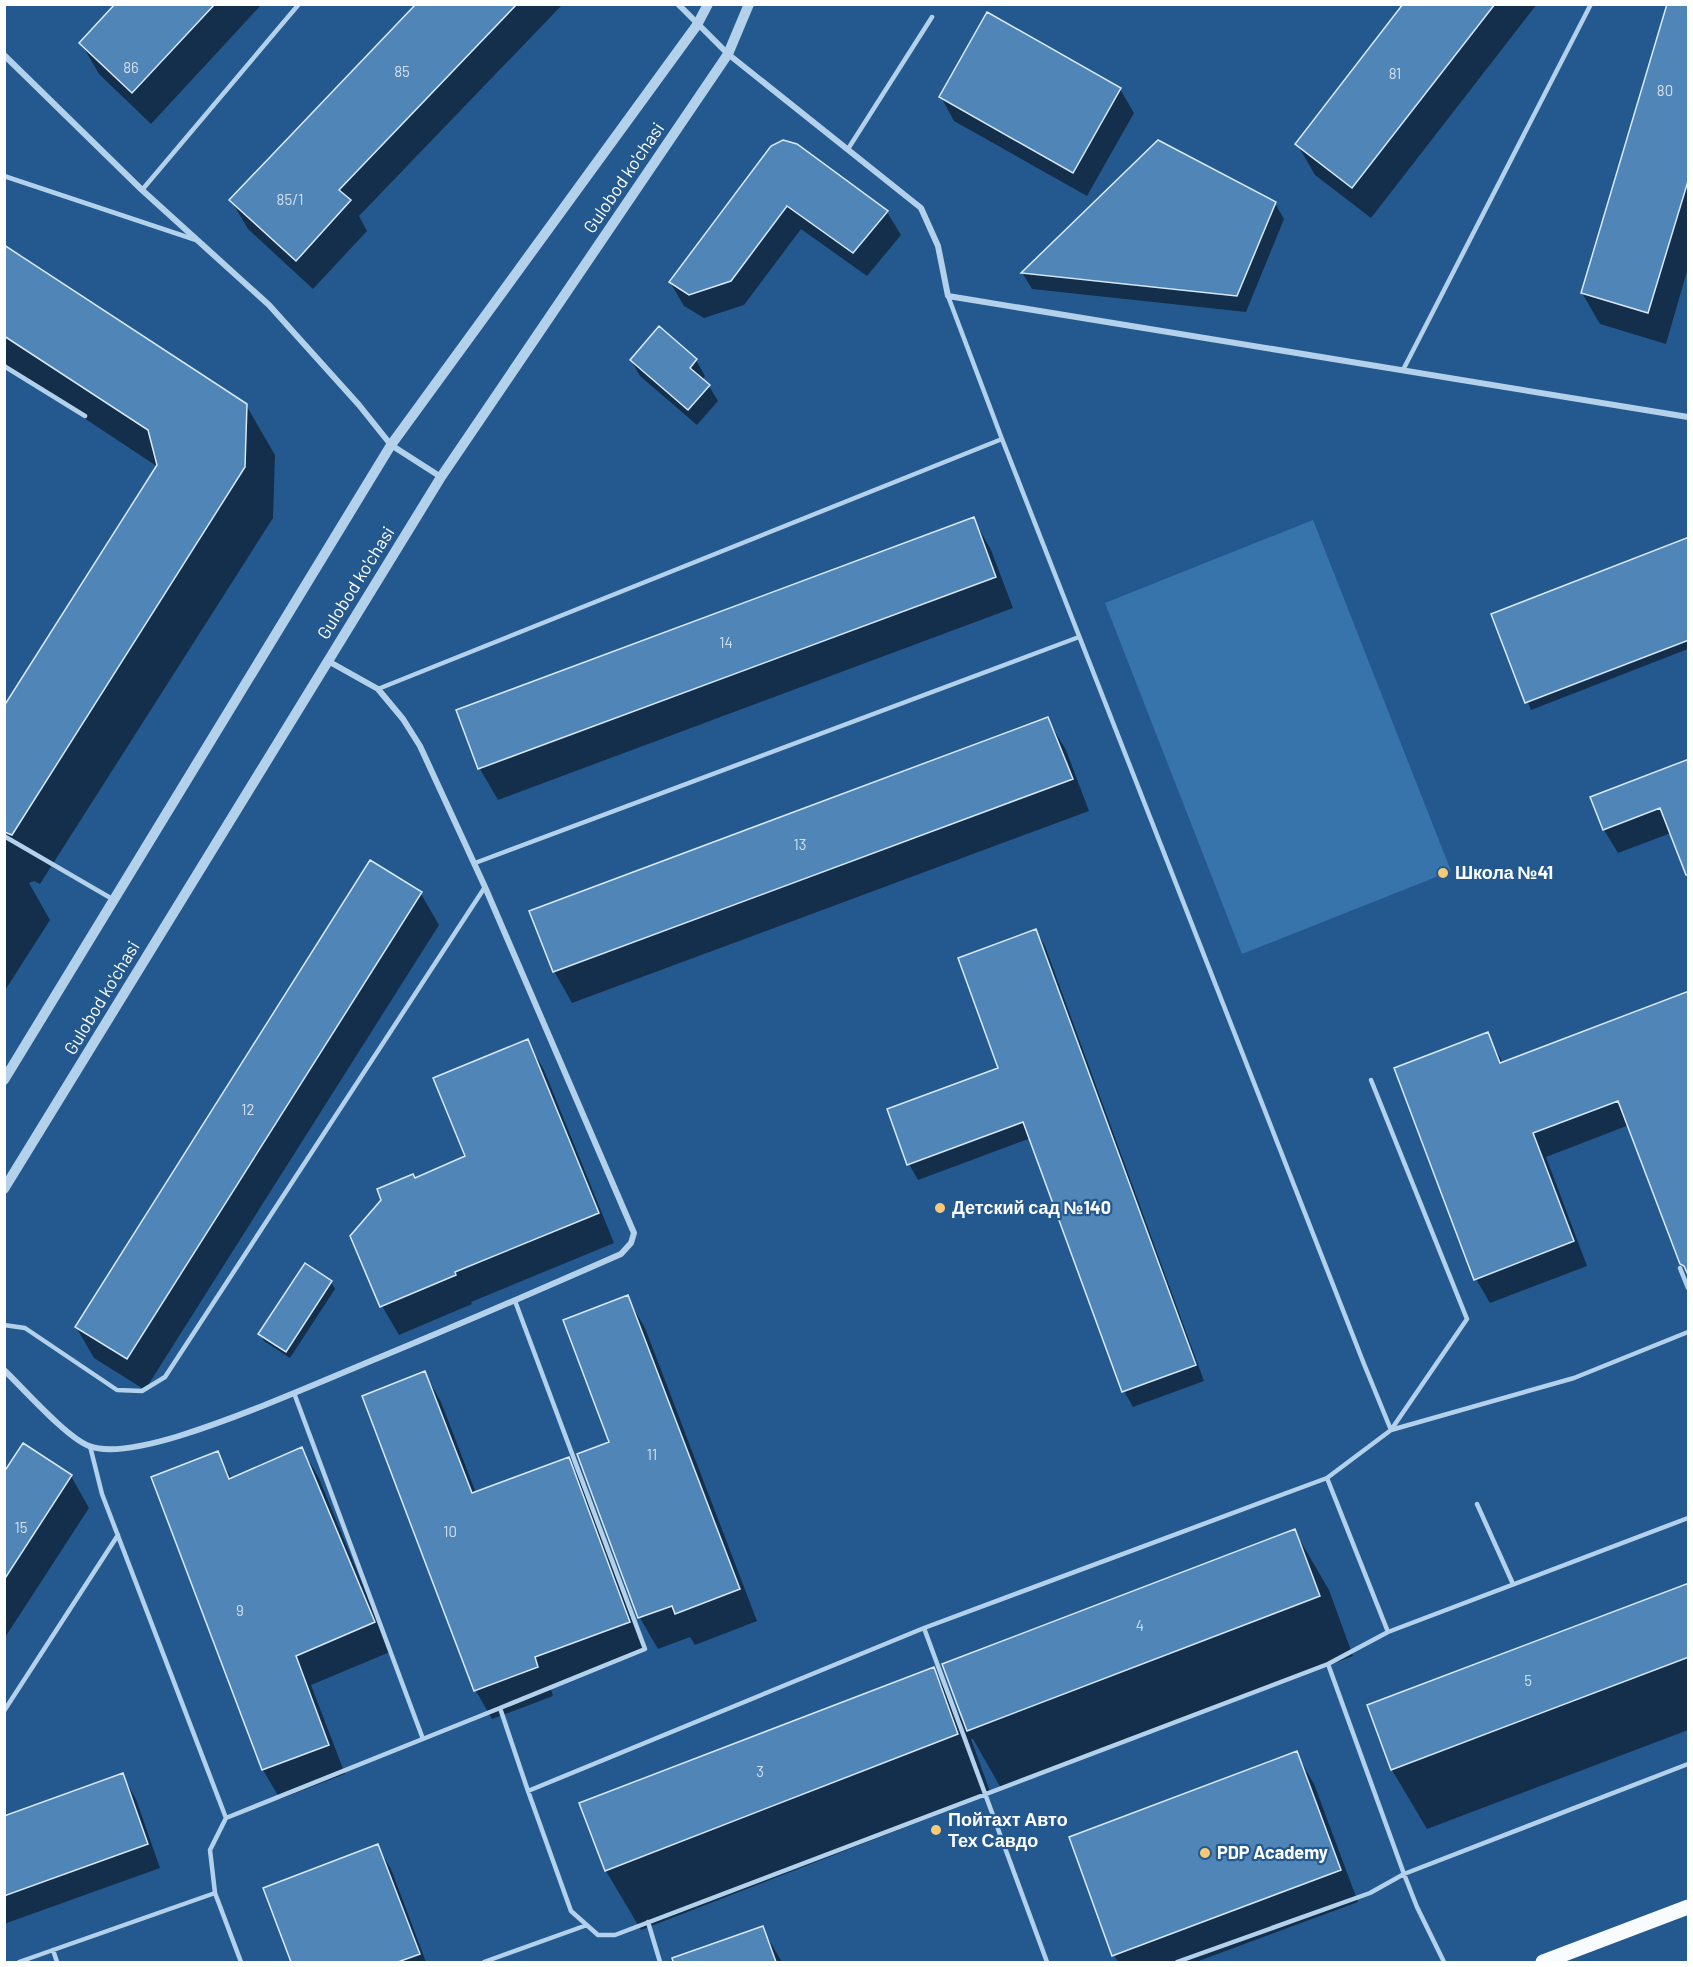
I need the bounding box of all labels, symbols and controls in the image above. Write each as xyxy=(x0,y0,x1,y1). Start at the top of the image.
house number: 86 xyxy=(123,58,139,76)
house number: 85 xyxy=(394,62,410,80)
house number: 81 xyxy=(1389,64,1401,82)
house number: 80 xyxy=(1657,81,1673,99)
street label: Gulobod ko'chasi xyxy=(578,118,668,237)
house number: 85/1 xyxy=(277,190,303,208)
street label: Gulobod ko'chasi xyxy=(312,522,399,643)
house number: 14 xyxy=(719,633,733,651)
house number: 13 xyxy=(794,835,806,853)
place label: Школа №41 xyxy=(1455,861,1553,883)
marker: Школа №41 xyxy=(1436,866,1450,880)
street label: Gulobod ko'chasi xyxy=(59,937,144,1058)
house number: 12 xyxy=(241,1100,255,1118)
place label: Детский сад №140 xyxy=(952,1196,1111,1218)
marker: Детский сад №140 xyxy=(933,1201,947,1215)
house number: 11 xyxy=(647,1445,657,1463)
house number: 15 xyxy=(15,1518,27,1536)
house number: 10 xyxy=(443,1522,457,1540)
house number: 9 xyxy=(236,1601,244,1619)
house number: 4 xyxy=(1136,1616,1144,1634)
house number: 5 xyxy=(1524,1671,1532,1689)
house number: 3 xyxy=(756,1762,764,1780)
place label: Пойтахт Авто Тех Савдо xyxy=(948,1808,1068,1851)
marker: Пойтахт Авто Тех Савдо xyxy=(929,1823,943,1837)
place label: PDP Academy xyxy=(1217,1841,1328,1863)
marker: PDP Academy xyxy=(1198,1846,1212,1860)

